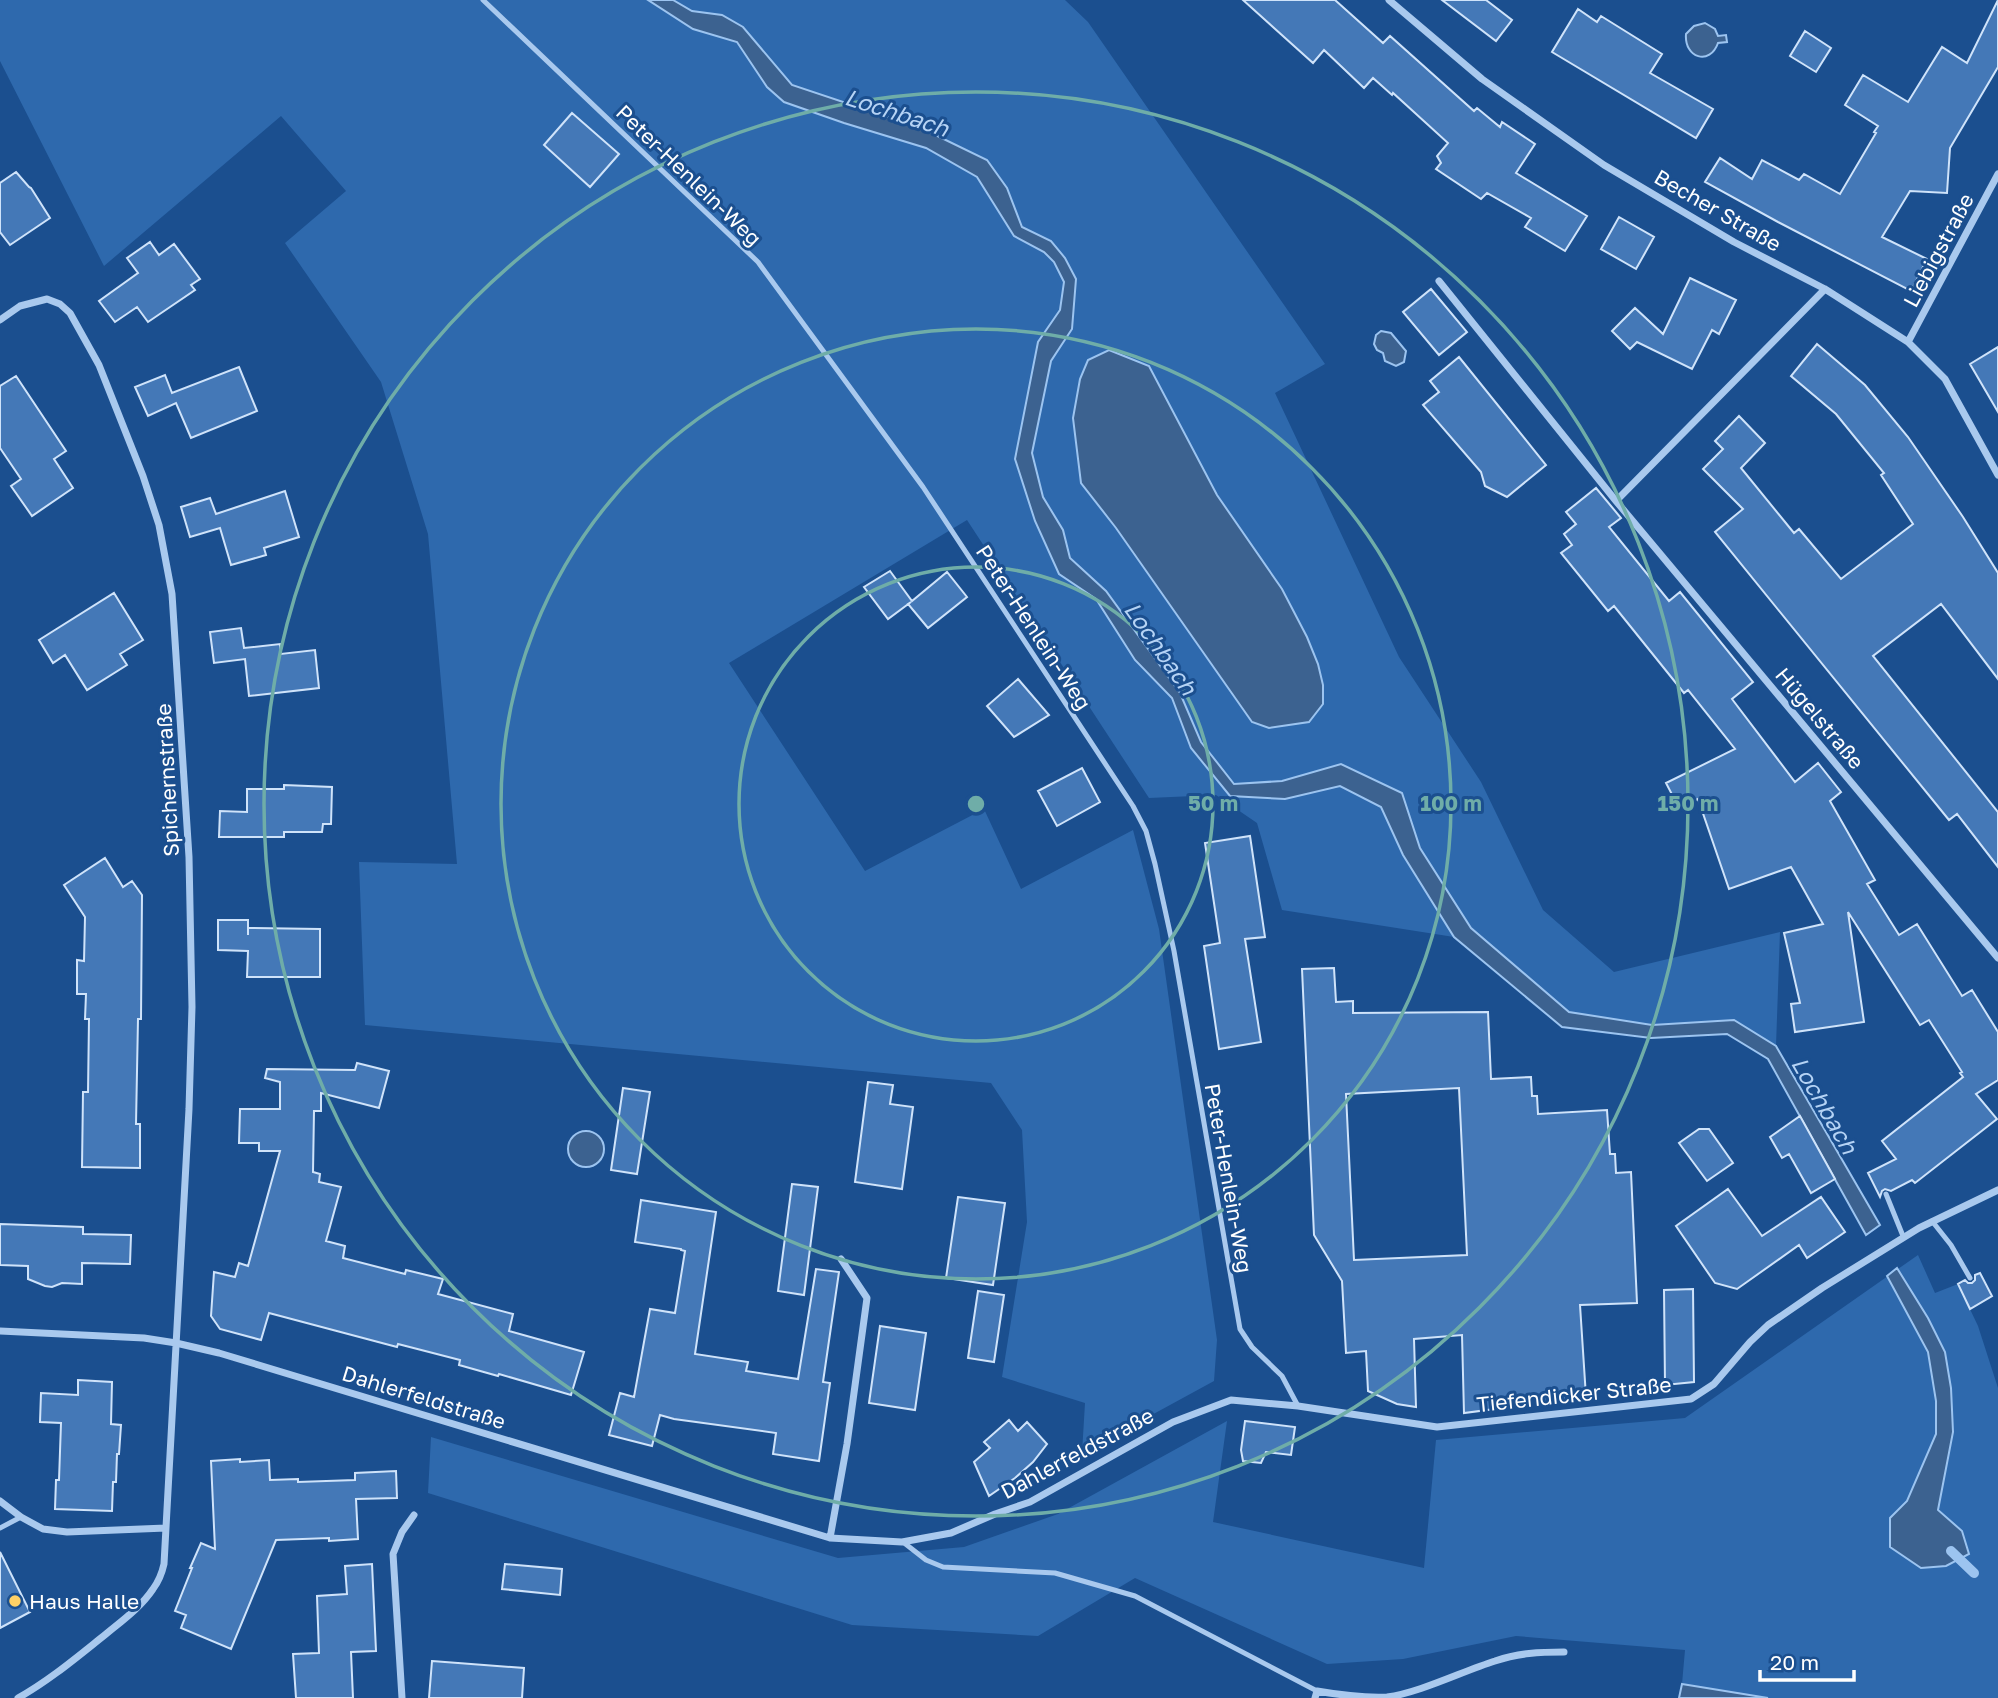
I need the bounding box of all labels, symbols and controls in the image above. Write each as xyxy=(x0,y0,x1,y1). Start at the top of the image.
water label: Lochbach xyxy=(842,82,953,142)
street label: Peter-Henlein-Weg xyxy=(611,99,767,251)
street label: Becher Straße xyxy=(1650,163,1786,257)
street label: Liebigstraße xyxy=(1897,189,1979,311)
street label: Peter-Henlein-Weg xyxy=(971,539,1097,715)
water label: Lochbach xyxy=(1119,596,1204,701)
street label: Hügelstraße xyxy=(1770,662,1870,774)
street label: Spichernstraße xyxy=(150,703,184,857)
text: 50 m xyxy=(1188,790,1238,816)
text: 100 m xyxy=(1420,790,1482,816)
text: 150 m xyxy=(1658,790,1718,816)
centre of rings xyxy=(964,792,988,816)
water label: Lochbach xyxy=(1786,1052,1864,1159)
street label: Peter-Henlein-Weg xyxy=(1200,1081,1258,1275)
street label: Dahlerfeldstraße xyxy=(339,1360,509,1434)
street label: Tiefendicker Straße xyxy=(1475,1371,1673,1417)
street label: Dahlerfeldstraße xyxy=(996,1402,1158,1504)
place label: Haus Halle xyxy=(29,1588,139,1614)
marker: Haus Halle xyxy=(7,1593,23,1609)
scale bar xyxy=(1760,1638,1854,1682)
text: 20 m xyxy=(1770,1649,1819,1675)

